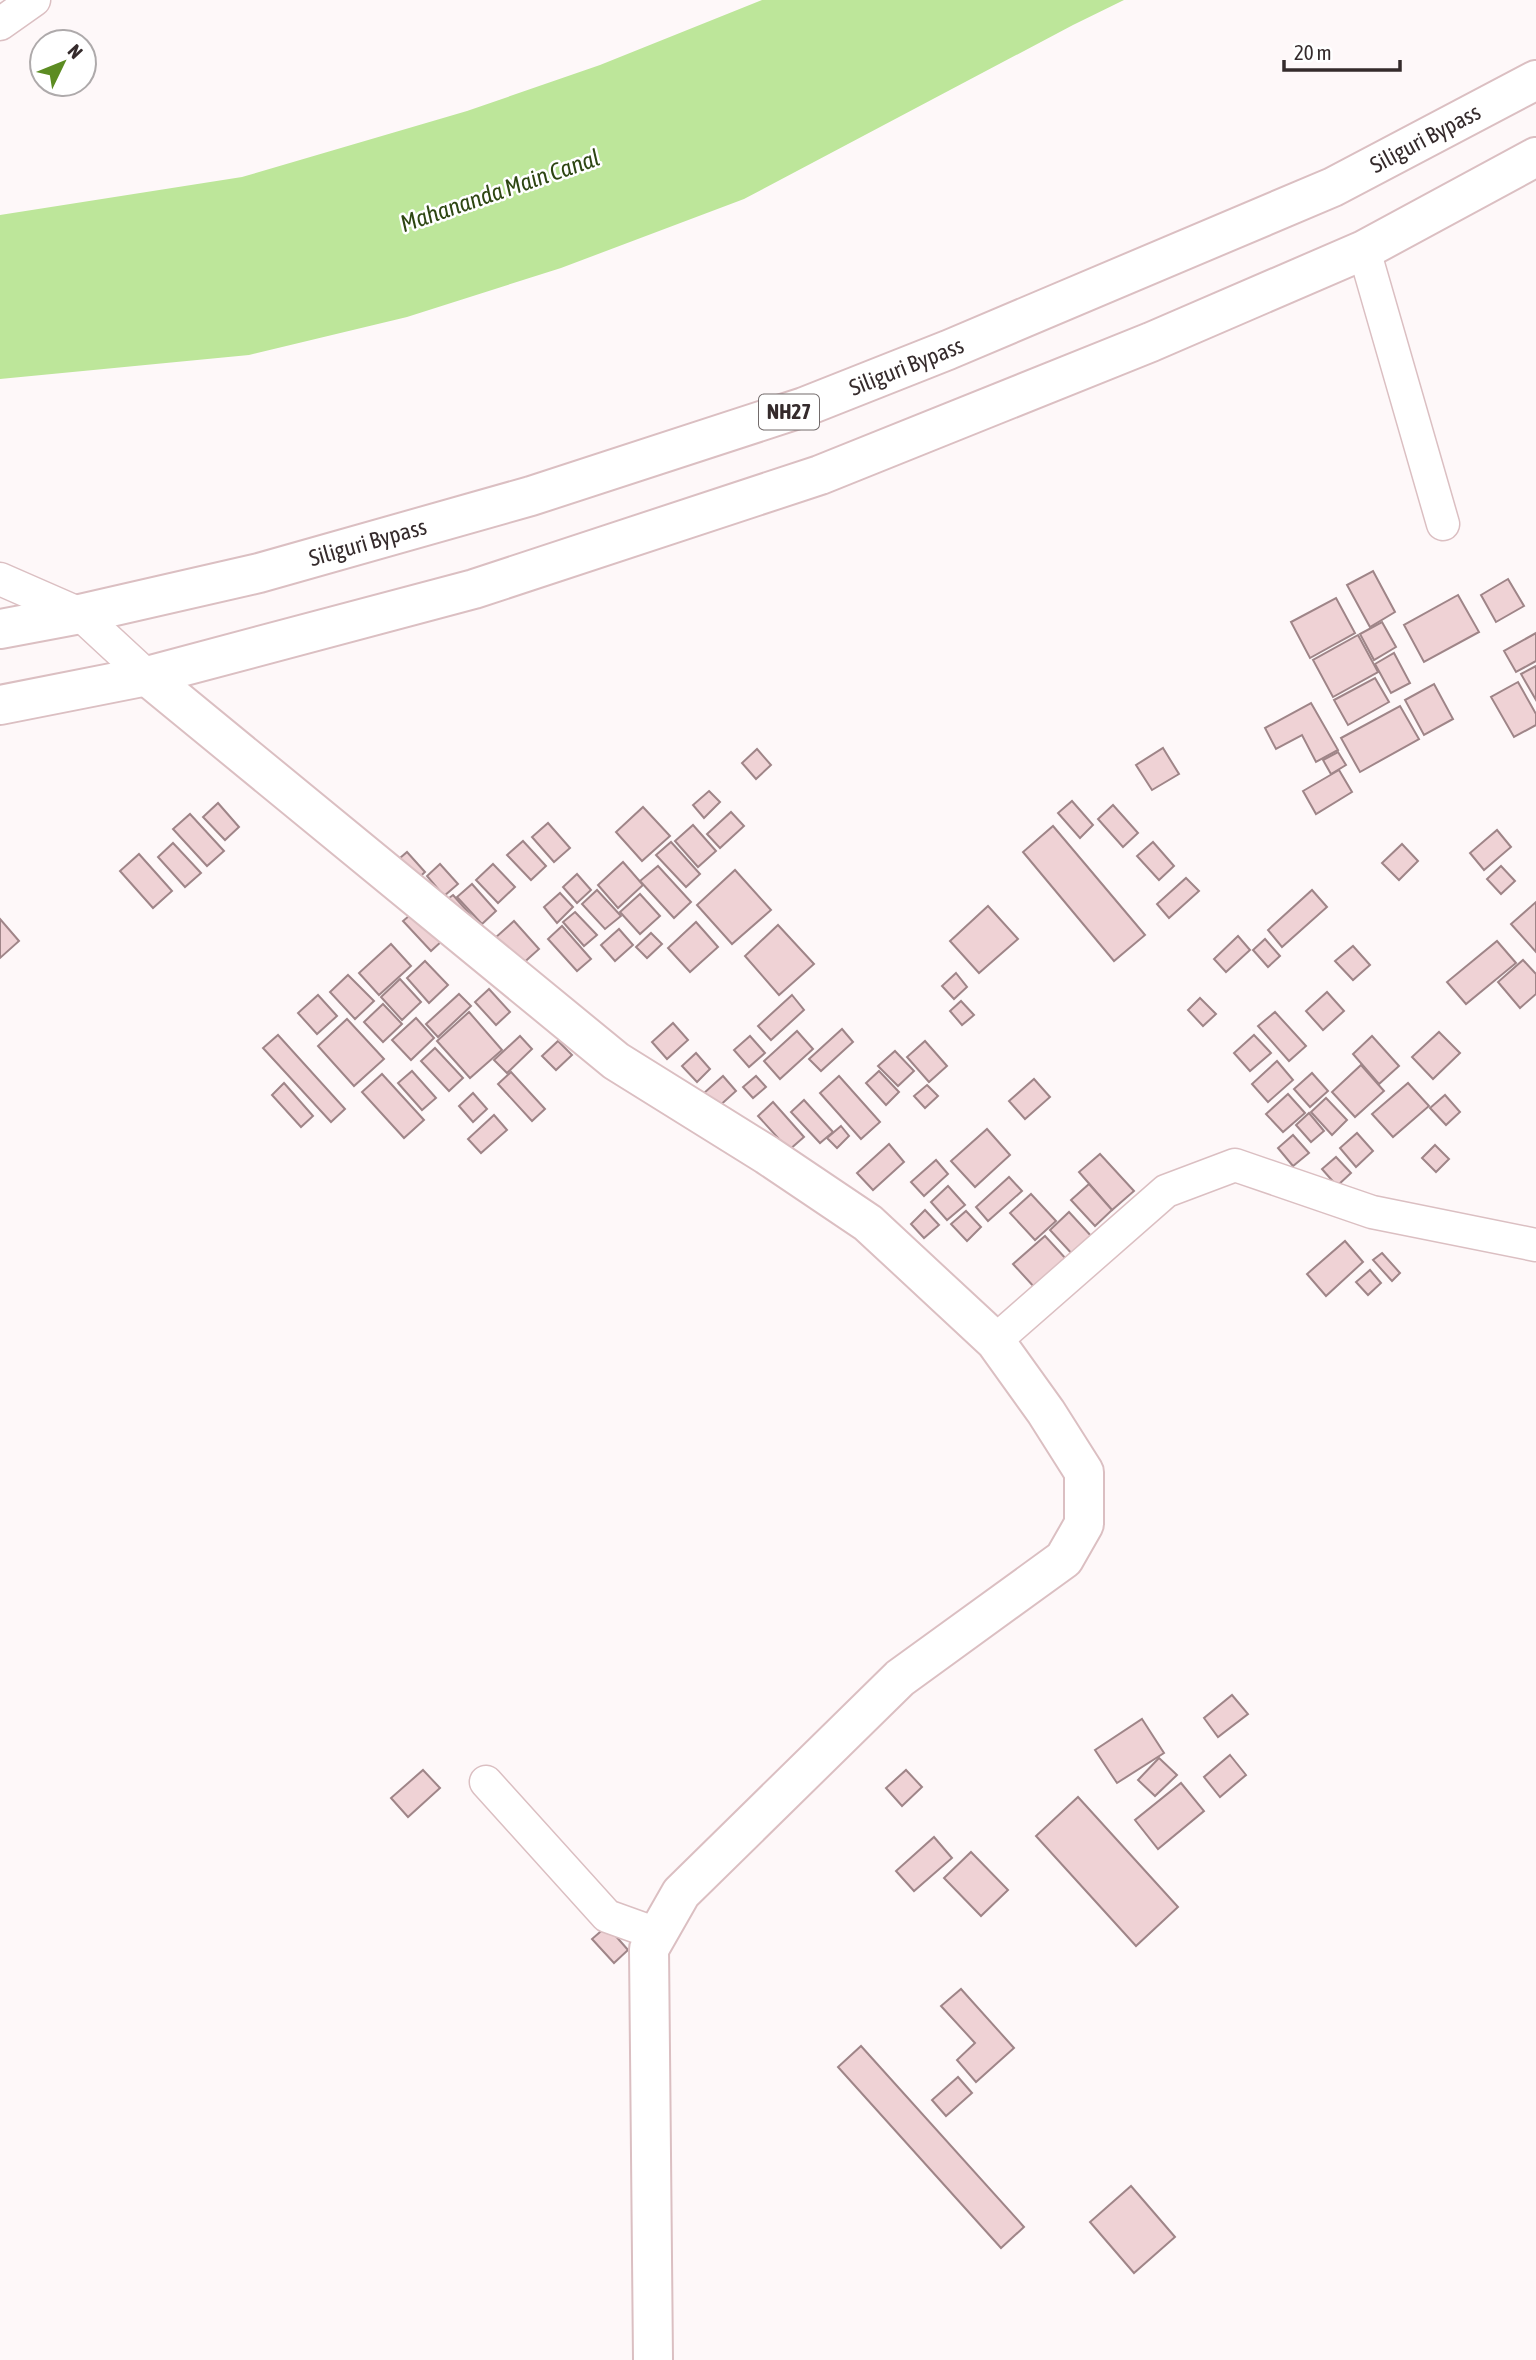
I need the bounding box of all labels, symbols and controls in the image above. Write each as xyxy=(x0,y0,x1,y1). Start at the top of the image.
north arrow xyxy=(28,28,98,98)
scale bar xyxy=(1284,28,1400,72)
text: N xyxy=(64,40,87,63)
text: 20 m xyxy=(1294,40,1332,64)
street label: Siliguri Bypass xyxy=(1366,99,1485,178)
water label: Mahananda Main Canal xyxy=(397,144,603,237)
street label: Siliguri Bypass xyxy=(845,332,968,401)
road number: NH27 xyxy=(759,394,819,430)
street label: Siliguri Bypass xyxy=(306,513,429,571)

